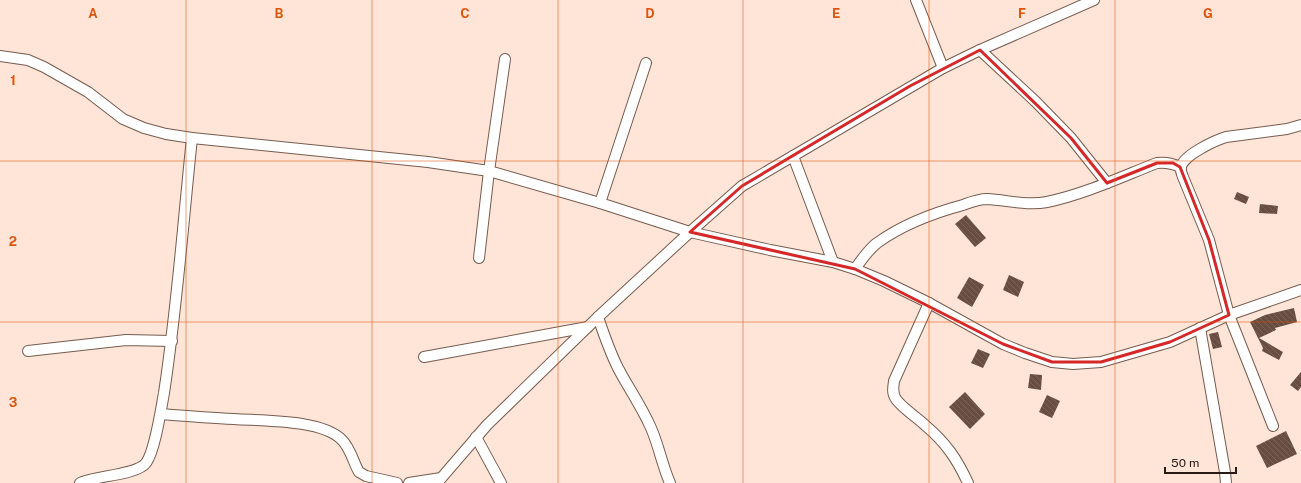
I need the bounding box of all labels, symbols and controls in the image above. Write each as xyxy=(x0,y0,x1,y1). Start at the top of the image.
text: A xyxy=(88,6,98,21)
text: B xyxy=(275,6,284,21)
text: C xyxy=(460,6,470,21)
text: D xyxy=(645,6,655,21)
text: E xyxy=(832,6,840,21)
text: F xyxy=(1018,6,1026,21)
text: G xyxy=(1203,6,1213,21)
text: 1 xyxy=(10,73,16,88)
text: 2 xyxy=(9,234,17,249)
text: 3 xyxy=(9,395,18,410)
scale bar xyxy=(1165,449,1236,475)
text: 50 m xyxy=(1171,456,1199,470)

